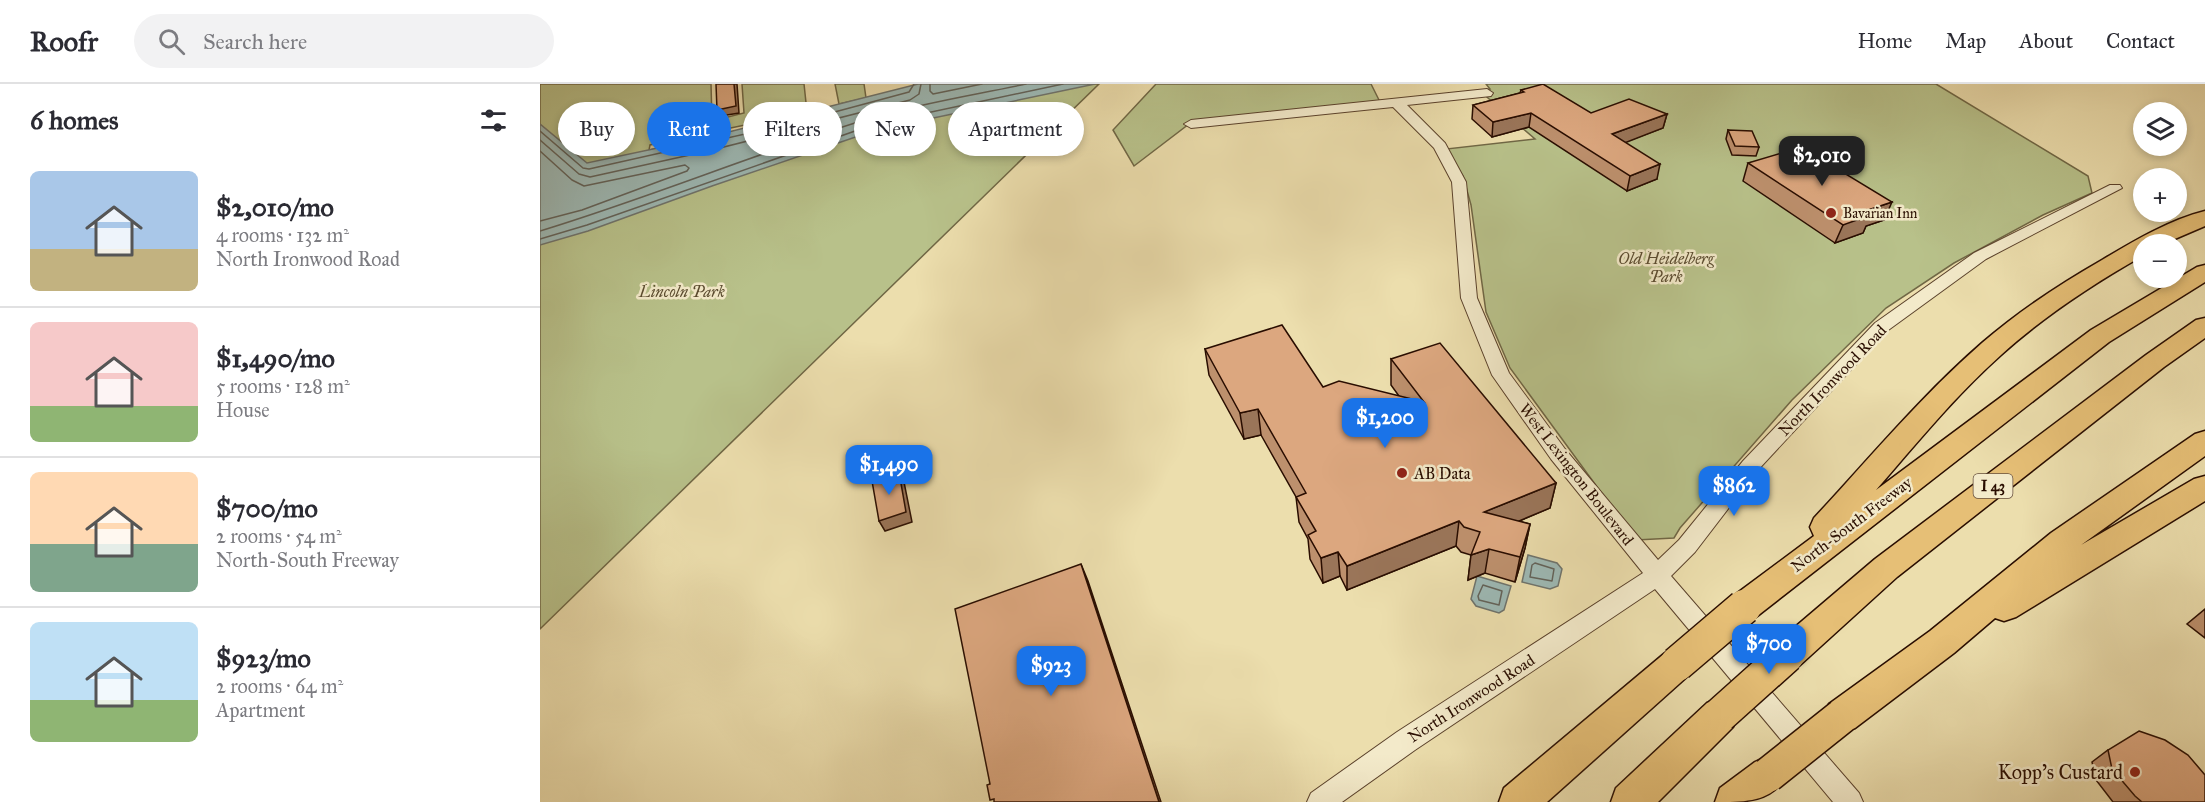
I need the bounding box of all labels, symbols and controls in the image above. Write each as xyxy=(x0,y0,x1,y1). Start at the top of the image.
search box xyxy=(134,14,554,68)
text: Roofr xyxy=(30,24,98,59)
icon: search xyxy=(155,25,188,58)
text: Search here xyxy=(203,28,307,55)
text: Home xyxy=(1857,28,1912,54)
text: Map xyxy=(1945,28,1986,54)
text: About xyxy=(2019,28,2073,54)
text: Contact xyxy=(2106,28,2175,54)
chip: Buy xyxy=(558,102,635,156)
chip: Rent xyxy=(647,102,731,156)
chip: Filters xyxy=(743,102,842,156)
chip: New xyxy=(854,102,936,156)
chip: Apartment xyxy=(948,102,1084,156)
map controls xyxy=(2133,102,2187,288)
button: layers xyxy=(2133,102,2187,156)
text: 6 homes xyxy=(30,104,119,136)
icon: filters xyxy=(477,104,510,137)
pin: $2,010 xyxy=(1773,136,1871,187)
text: $2,010 xyxy=(1793,143,1851,167)
button: + xyxy=(2133,168,2187,222)
text: $2,010/mo xyxy=(216,191,334,223)
icon: home xyxy=(78,195,150,267)
place label: Bavarian Inn xyxy=(1843,205,1918,222)
marker: Bavarian Inn xyxy=(1824,206,1838,220)
text: 4 rooms · 132 m² xyxy=(216,223,349,247)
button: − xyxy=(2133,234,2187,288)
text: North Ironwood Road xyxy=(216,247,400,271)
park label: Old Heidelberg Park xyxy=(1618,249,1715,286)
park label: Lincoln Park xyxy=(638,282,725,301)
street label: North Ironwood Road xyxy=(1774,321,1890,440)
text: $1,490/mo xyxy=(216,342,335,374)
icon: home xyxy=(78,346,150,418)
text: 5 rooms · 128 m² xyxy=(216,374,350,398)
text: House xyxy=(216,398,270,422)
pin: $1,200 xyxy=(1336,398,1434,449)
street label: West Lexington Boulevard xyxy=(1515,400,1638,550)
text: $1,200 xyxy=(1356,405,1414,429)
pin: $1,490 xyxy=(840,445,938,496)
text: $1,490 xyxy=(860,452,918,476)
place label: AB Data xyxy=(1413,464,1471,483)
marker: AB Data xyxy=(1395,466,1409,480)
pin: $862 xyxy=(1698,466,1770,517)
text: $862 xyxy=(1713,473,1755,497)
street label: North-South Freeway xyxy=(1787,473,1916,576)
road number: I 43 xyxy=(1974,474,2012,498)
text: $700/mo xyxy=(216,492,318,524)
icon: home xyxy=(78,496,150,568)
text: 2 rooms · 54 m² xyxy=(216,524,342,548)
text: North-South Freeway xyxy=(216,548,399,572)
pin: $700 xyxy=(1733,624,1805,675)
text: $700 xyxy=(1746,631,1792,655)
text: $923/mo xyxy=(216,642,311,674)
icon: home xyxy=(78,646,150,718)
pin: $923 xyxy=(1015,646,1087,697)
street label: North Ironwood Road xyxy=(1404,650,1538,746)
text: $923 xyxy=(1031,653,1071,677)
text: 2 rooms · 64 m² xyxy=(216,674,343,698)
text: Apartment xyxy=(216,698,305,722)
place label: Kopp's Custard xyxy=(1998,760,2123,784)
marker: Kopp's Custard xyxy=(2128,765,2142,779)

